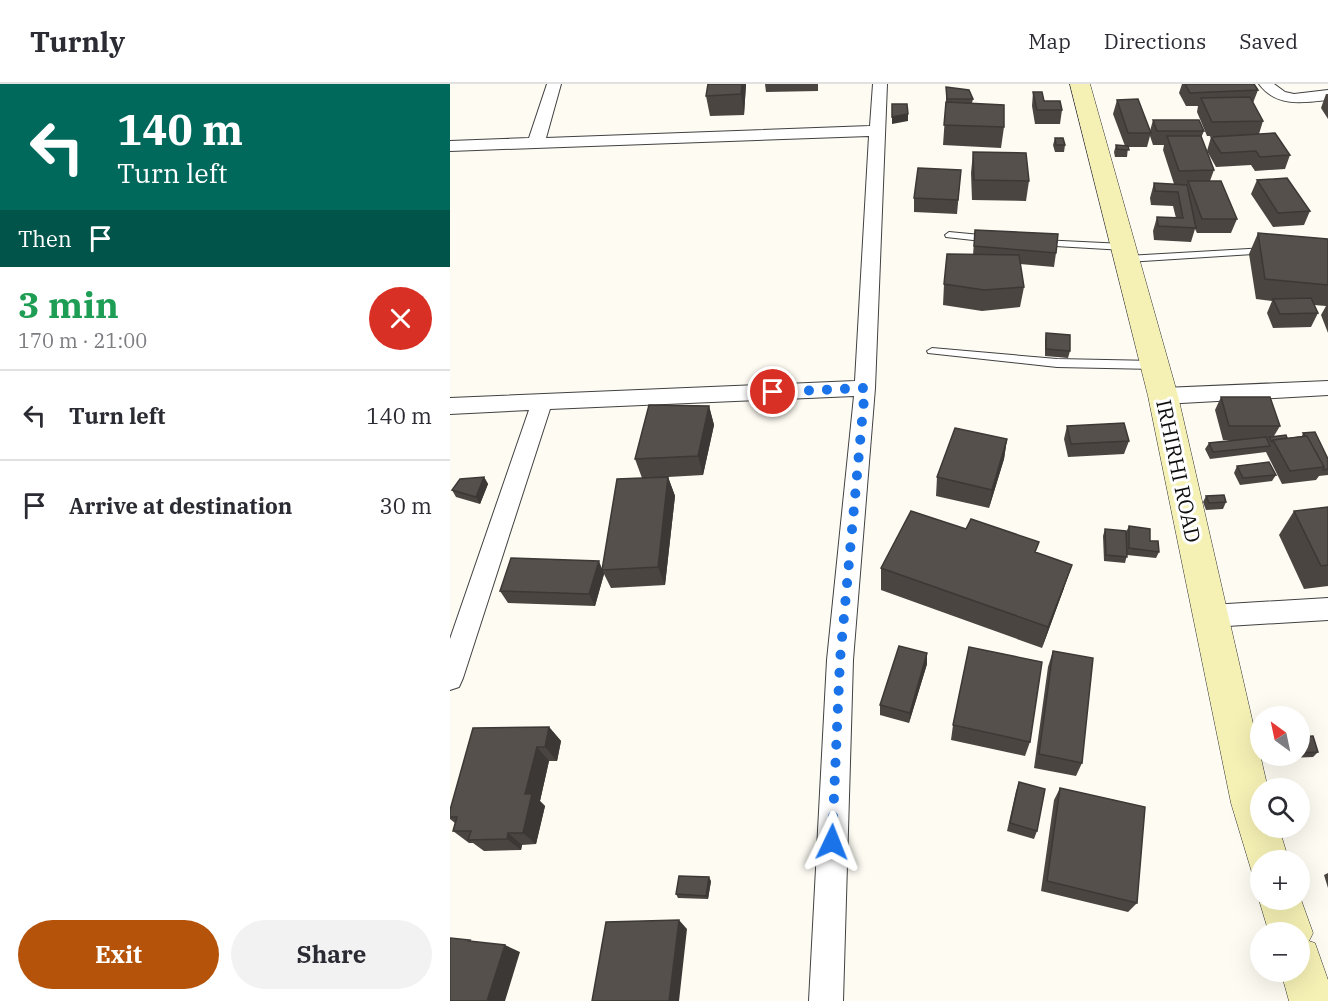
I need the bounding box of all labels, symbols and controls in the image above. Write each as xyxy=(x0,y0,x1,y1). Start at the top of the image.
text: Turnly xyxy=(30,23,125,60)
text: Map xyxy=(1028,27,1071,55)
text: Directions xyxy=(1104,27,1206,55)
text: Saved xyxy=(1239,27,1298,55)
text: 140 m xyxy=(117,102,243,157)
icon: left xyxy=(18,108,96,186)
text: Turn left xyxy=(117,155,228,190)
icon: arrive xyxy=(84,222,117,255)
text: Then xyxy=(18,224,72,253)
text: 3 min xyxy=(18,281,119,328)
button: close xyxy=(369,287,432,350)
text: 170 m · 21:00 xyxy=(18,327,147,354)
pin xyxy=(747,366,798,417)
icon: arrive xyxy=(756,375,789,408)
street label: IRHIRHI ROAD xyxy=(1150,397,1208,545)
icon: left xyxy=(18,399,51,432)
text: Turn left xyxy=(69,401,165,430)
text: 140 m xyxy=(366,401,432,430)
icon: arrive xyxy=(18,489,51,522)
text: Arrive at destination xyxy=(69,491,292,520)
text: 30 m xyxy=(380,491,432,520)
north arrow xyxy=(1250,706,1310,766)
map controls xyxy=(1250,706,1310,982)
button: search xyxy=(1250,778,1310,838)
position arrow xyxy=(800,810,864,874)
button: + xyxy=(1250,850,1310,910)
button: Exit xyxy=(18,920,219,989)
button: Share xyxy=(231,920,432,989)
button: − xyxy=(1250,922,1310,982)

